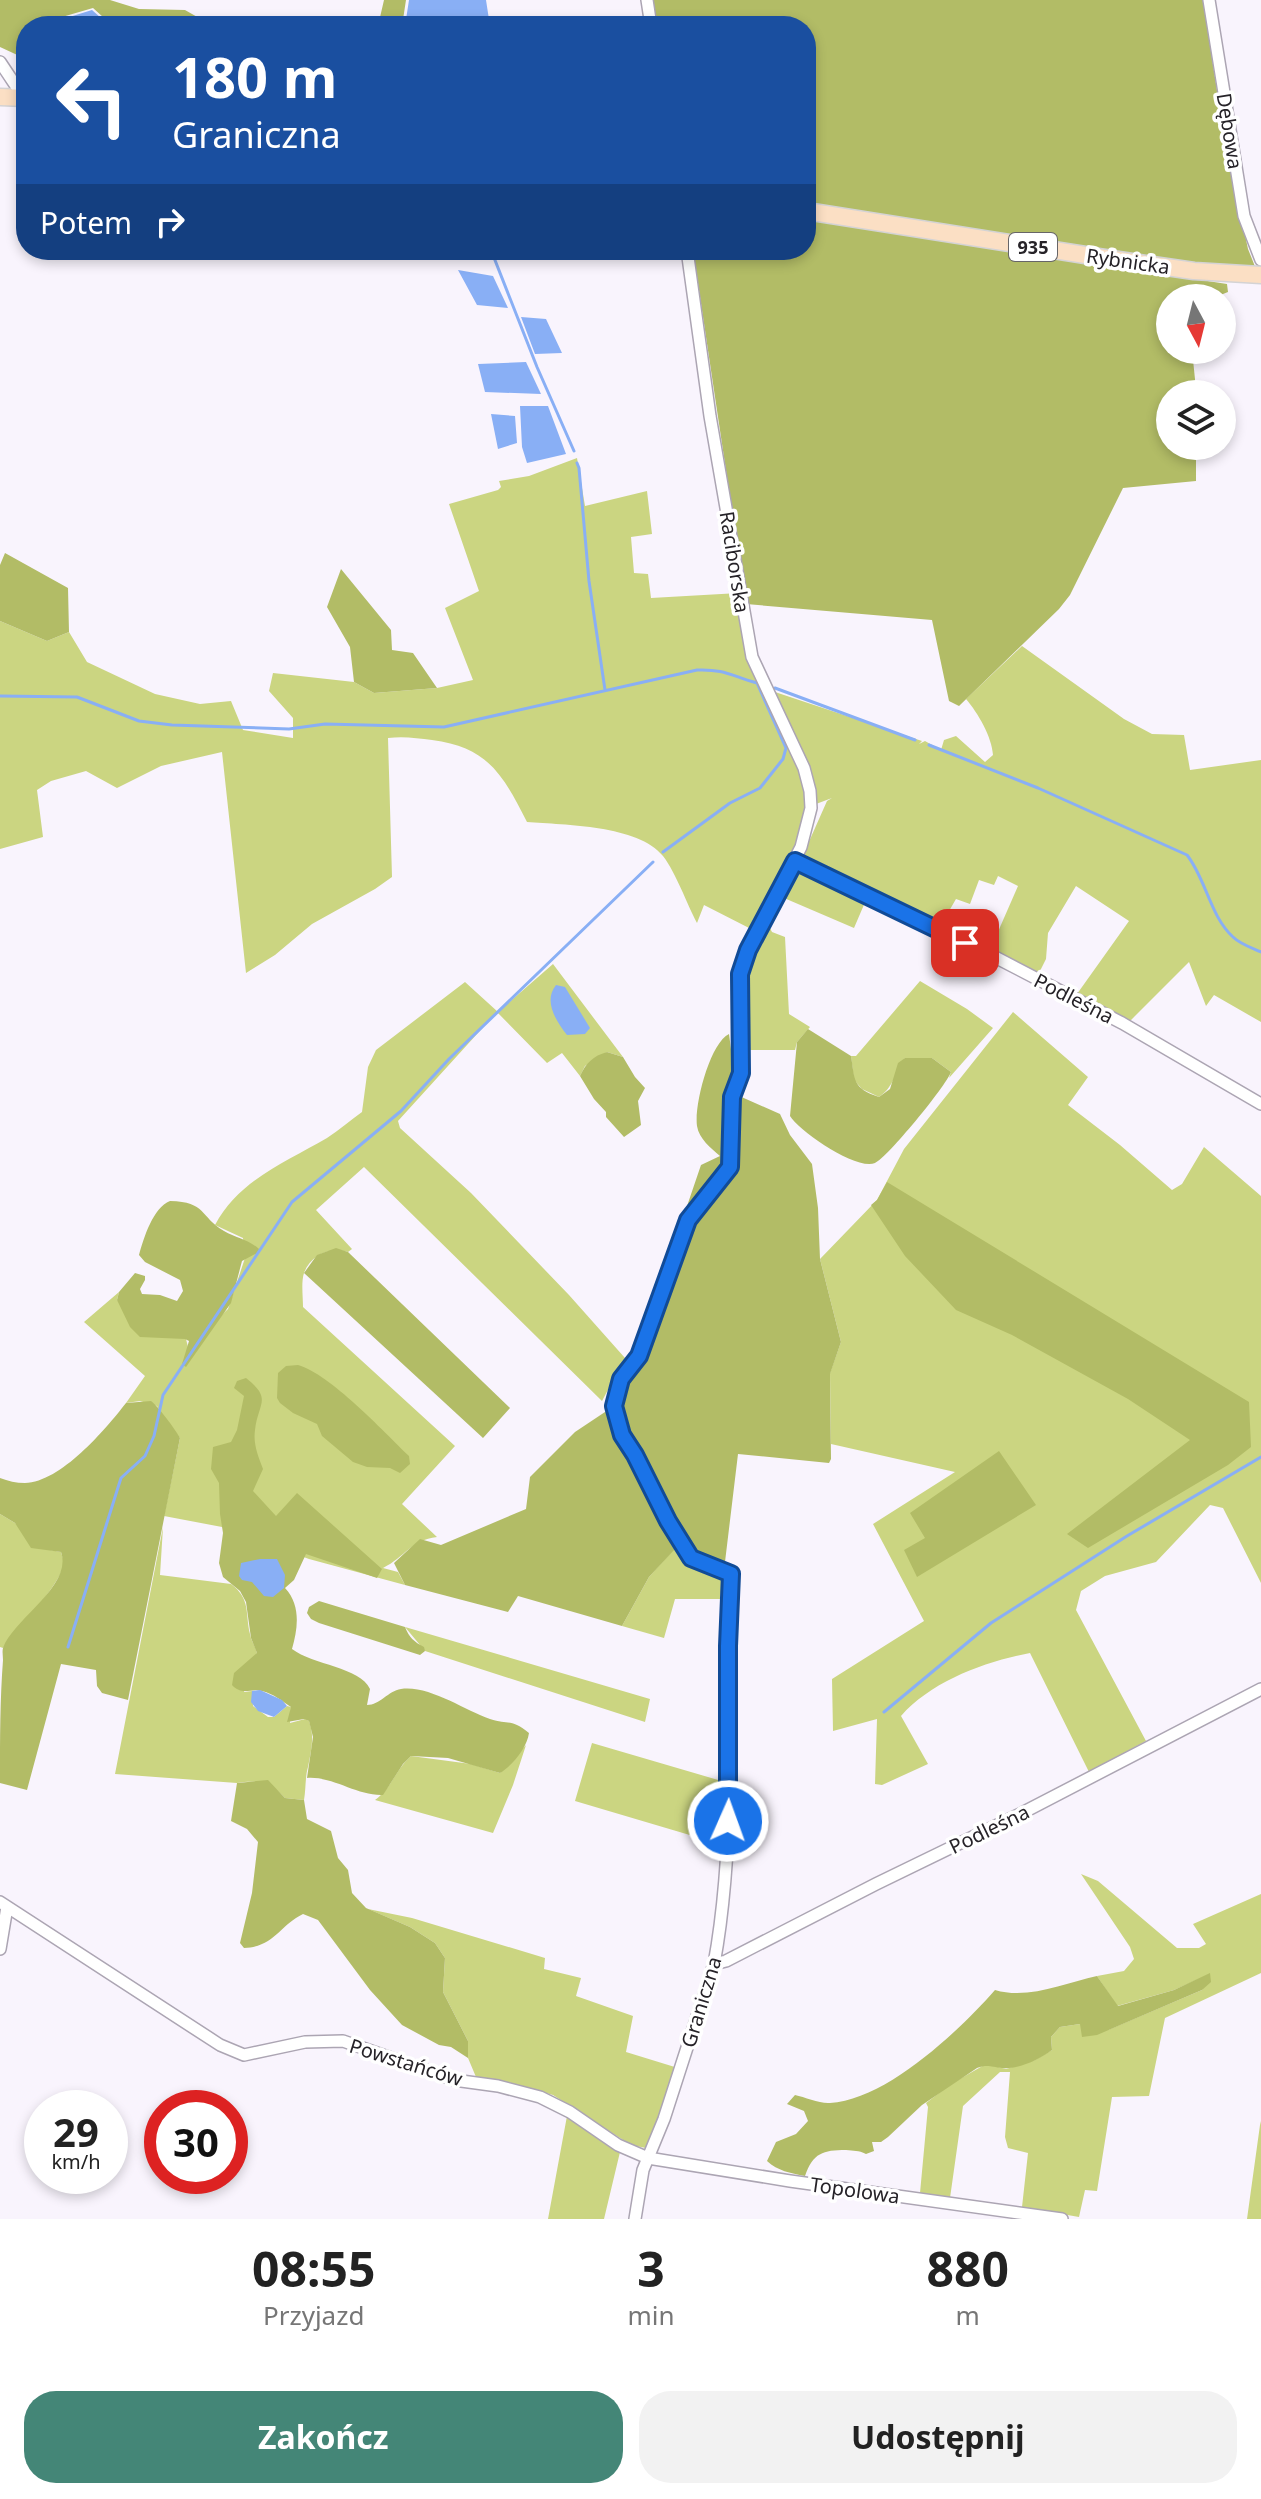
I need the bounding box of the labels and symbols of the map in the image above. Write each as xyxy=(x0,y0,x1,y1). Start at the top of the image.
street label: Dębowa xyxy=(1211,91,1249,171)
road number: 935 xyxy=(1009,233,1057,261)
street label: Rybnicka xyxy=(1085,242,1171,280)
north arrow xyxy=(1156,284,1236,364)
street label: Raciborska xyxy=(714,509,756,615)
pin xyxy=(931,909,999,977)
street label: Podleśna xyxy=(1030,966,1118,1030)
position arrow xyxy=(686,1779,770,1863)
street label: Podleśna xyxy=(944,1798,1034,1860)
street label: Graniczna xyxy=(674,1953,728,2051)
street label: Powstańców xyxy=(346,2032,466,2092)
speed limit sign: 30 xyxy=(144,2090,248,2194)
street label: Topolowa xyxy=(809,2170,901,2210)

